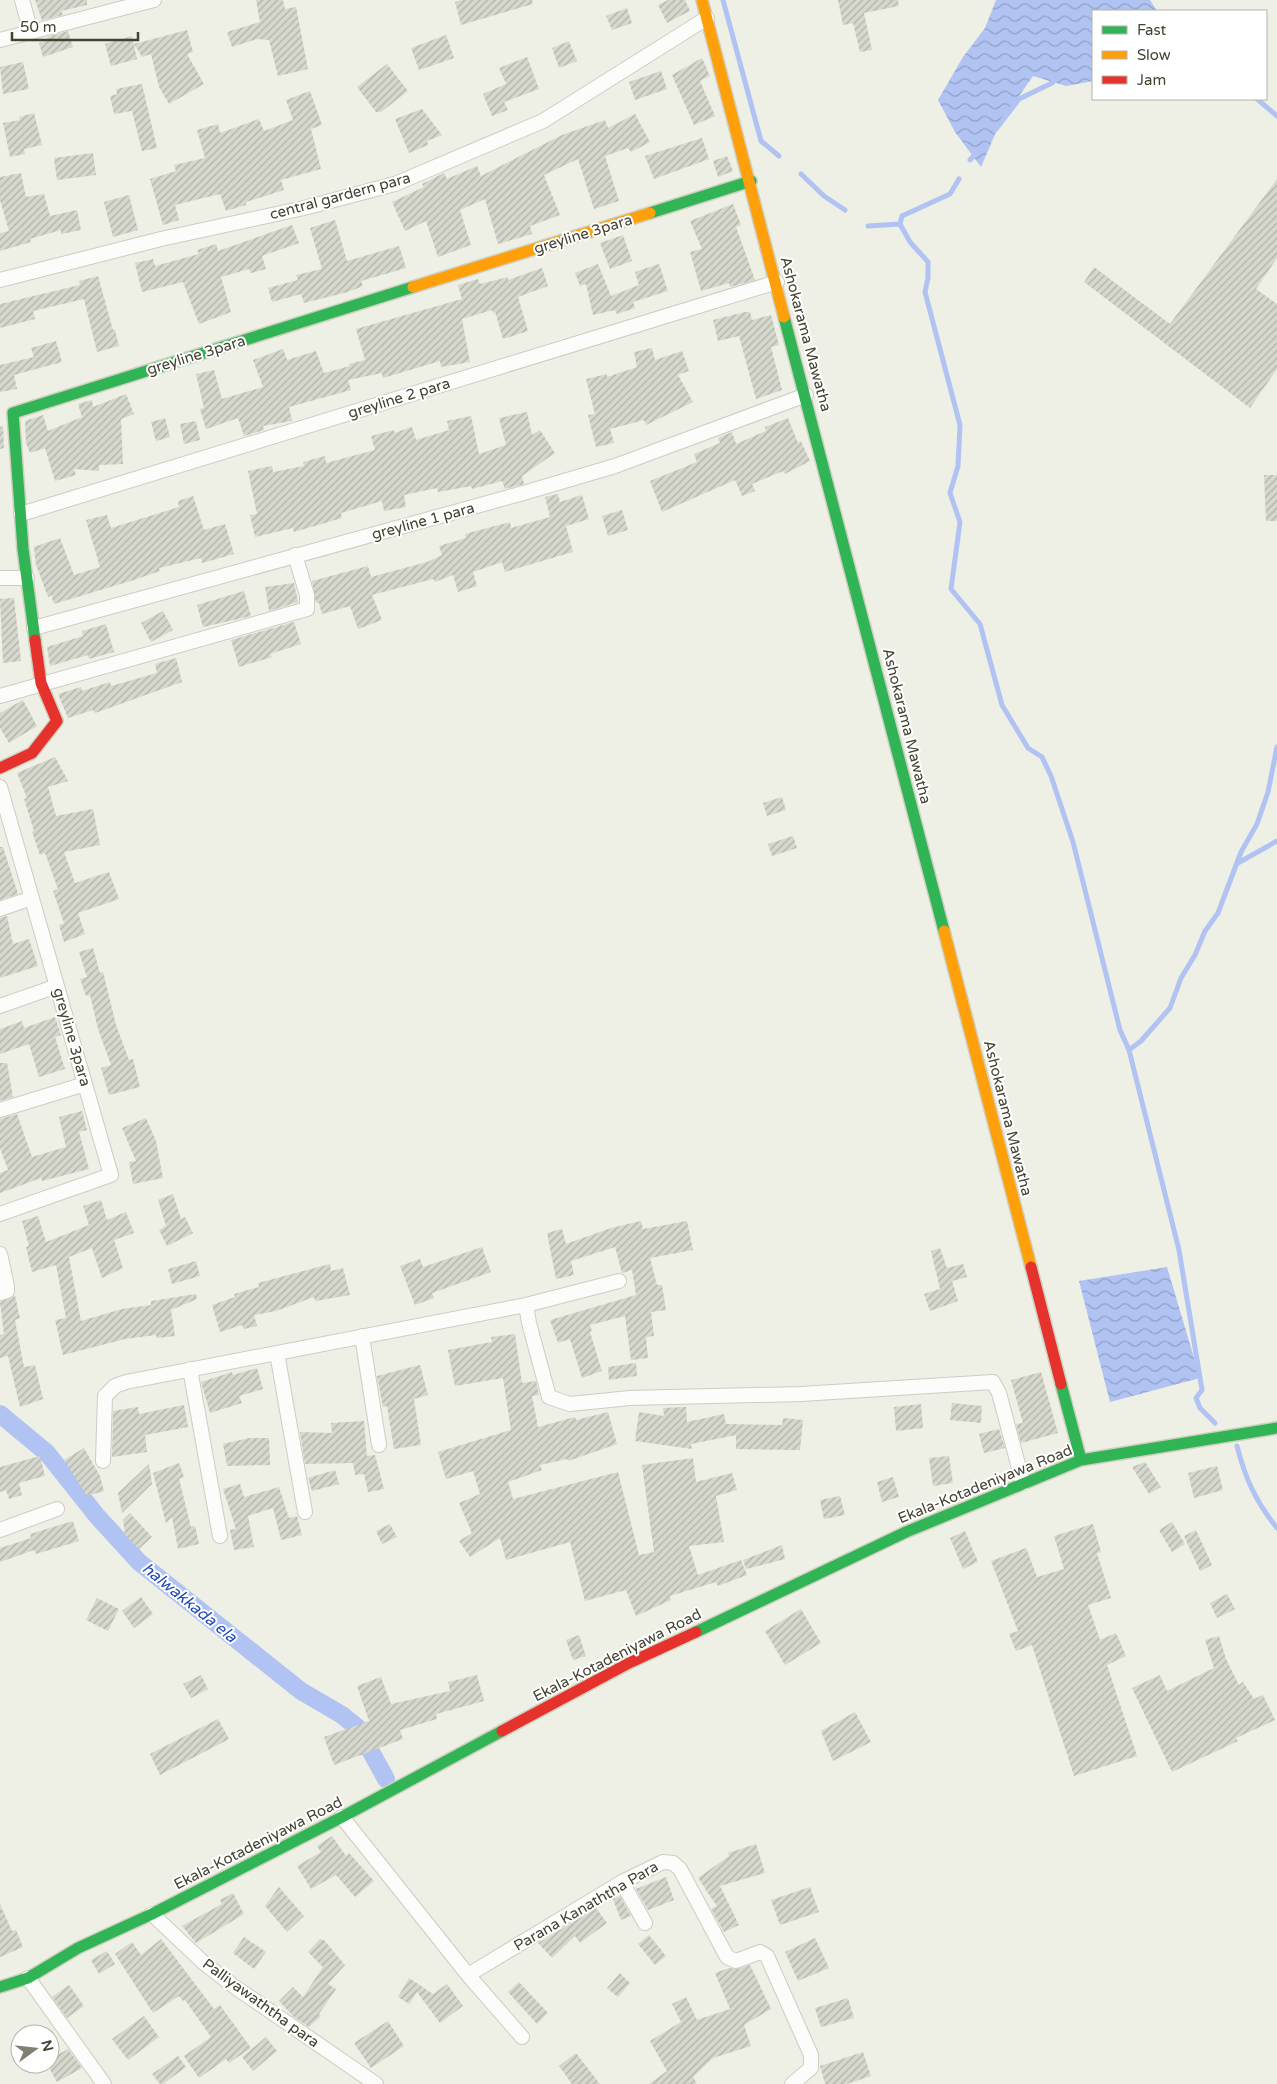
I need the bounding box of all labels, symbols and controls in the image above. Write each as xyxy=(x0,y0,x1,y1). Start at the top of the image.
scale bar xyxy=(12,10,139,42)
legend xyxy=(1092,10,1267,100)
text: 50 m xyxy=(20,18,57,36)
text: Fast xyxy=(1137,21,1167,39)
text: Slow xyxy=(1137,46,1171,64)
text: Jam xyxy=(1137,71,1166,89)
street label: central gardern para xyxy=(268,169,412,223)
street label: greyline 3para xyxy=(532,210,634,258)
street label: Ashokarama Mawatha xyxy=(777,255,835,413)
street label: greyline 3para xyxy=(145,331,247,379)
street label: greyline 2 para xyxy=(346,374,452,422)
street label: greyline 1 para xyxy=(370,499,476,543)
street label: Ashokarama Mawatha xyxy=(879,646,935,806)
street label: greyline 3para xyxy=(49,986,95,1088)
street label: Ashokarama Mawatha xyxy=(980,1038,1036,1198)
street label: Ekala-Kotadeniyawa Road xyxy=(895,1441,1075,1527)
water label: halwakkada ela xyxy=(138,1559,241,1648)
street label: Ekala-Kotadeniyawa Road xyxy=(530,1605,704,1705)
street label: Ekala-Kotadeniyawa Road xyxy=(171,1793,345,1893)
street label: Parana Kanaththa Para xyxy=(511,1857,661,1955)
street label: Palliyawaththa para xyxy=(199,1955,323,2051)
north arrow xyxy=(10,2024,60,2074)
text: N xyxy=(37,2038,57,2053)

